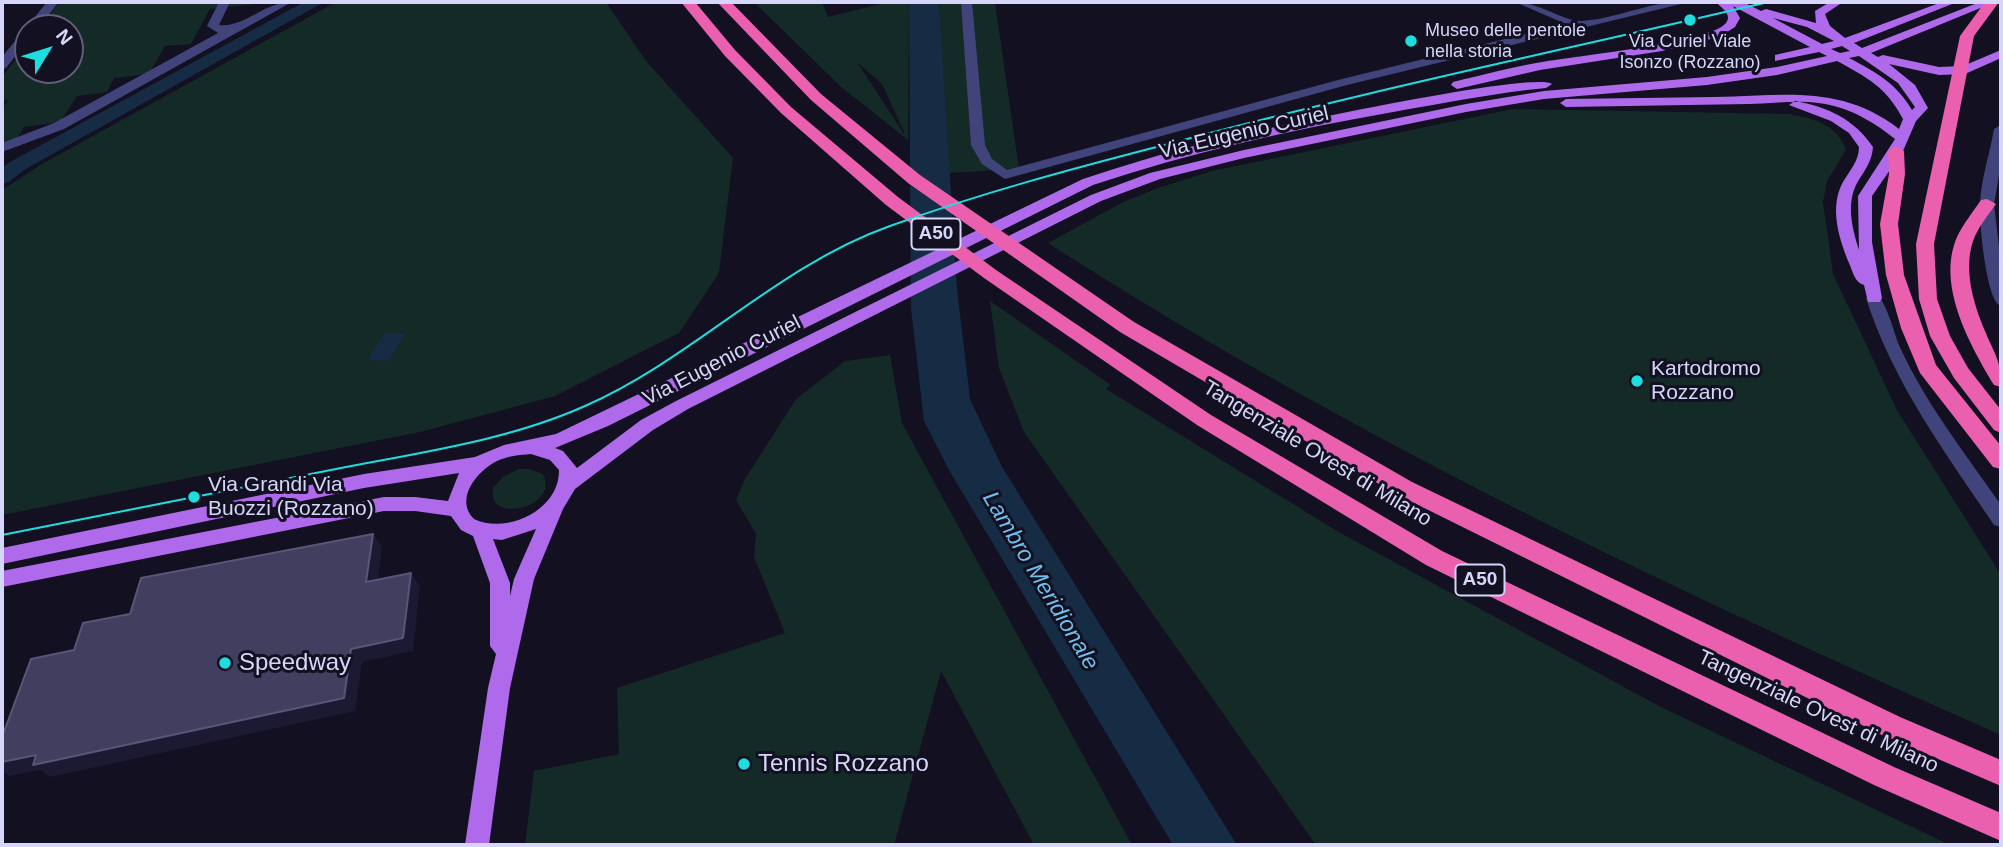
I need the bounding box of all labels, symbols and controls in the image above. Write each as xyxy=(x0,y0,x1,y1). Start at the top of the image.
marker: Via Curiel Viale Isonzo (Rozzano) xyxy=(1682,12,1698,28)
north arrow xyxy=(14,14,84,84)
place label: Museo delle pentole nella storia xyxy=(1425,20,1586,62)
text: N xyxy=(52,25,77,49)
place label: Via Curiel Viale Isonzo (Rozzano) xyxy=(1619,31,1761,74)
marker: Museo delle pentole nella storia xyxy=(1403,33,1419,49)
street label: Via Eugenio Curiel xyxy=(1157,101,1331,165)
road number: A50 xyxy=(912,218,960,250)
street label: Via Eugenio Curiel xyxy=(639,310,805,412)
place label: Kartodromo Rozzano xyxy=(1651,356,1761,406)
marker: Kartodromo Rozzano xyxy=(1629,373,1645,389)
street label: Tangenziale Ovest di Milano xyxy=(1198,376,1436,532)
place label: Via Grandi Via Buozzi (Rozzano) xyxy=(208,472,374,522)
water label: Lambro Meridionale xyxy=(976,487,1104,675)
marker: Via Grandi Via Buozzi (Rozzano) xyxy=(186,489,202,505)
road number: A50 xyxy=(1456,565,1504,596)
street label: Tangenziale Ovest di Milano xyxy=(1694,645,1942,779)
place label: Speedway xyxy=(239,649,351,677)
marker: Speedway xyxy=(217,655,233,671)
place label: Tennis Rozzano xyxy=(758,750,929,778)
marker: Tennis Rozzano xyxy=(736,756,752,772)

